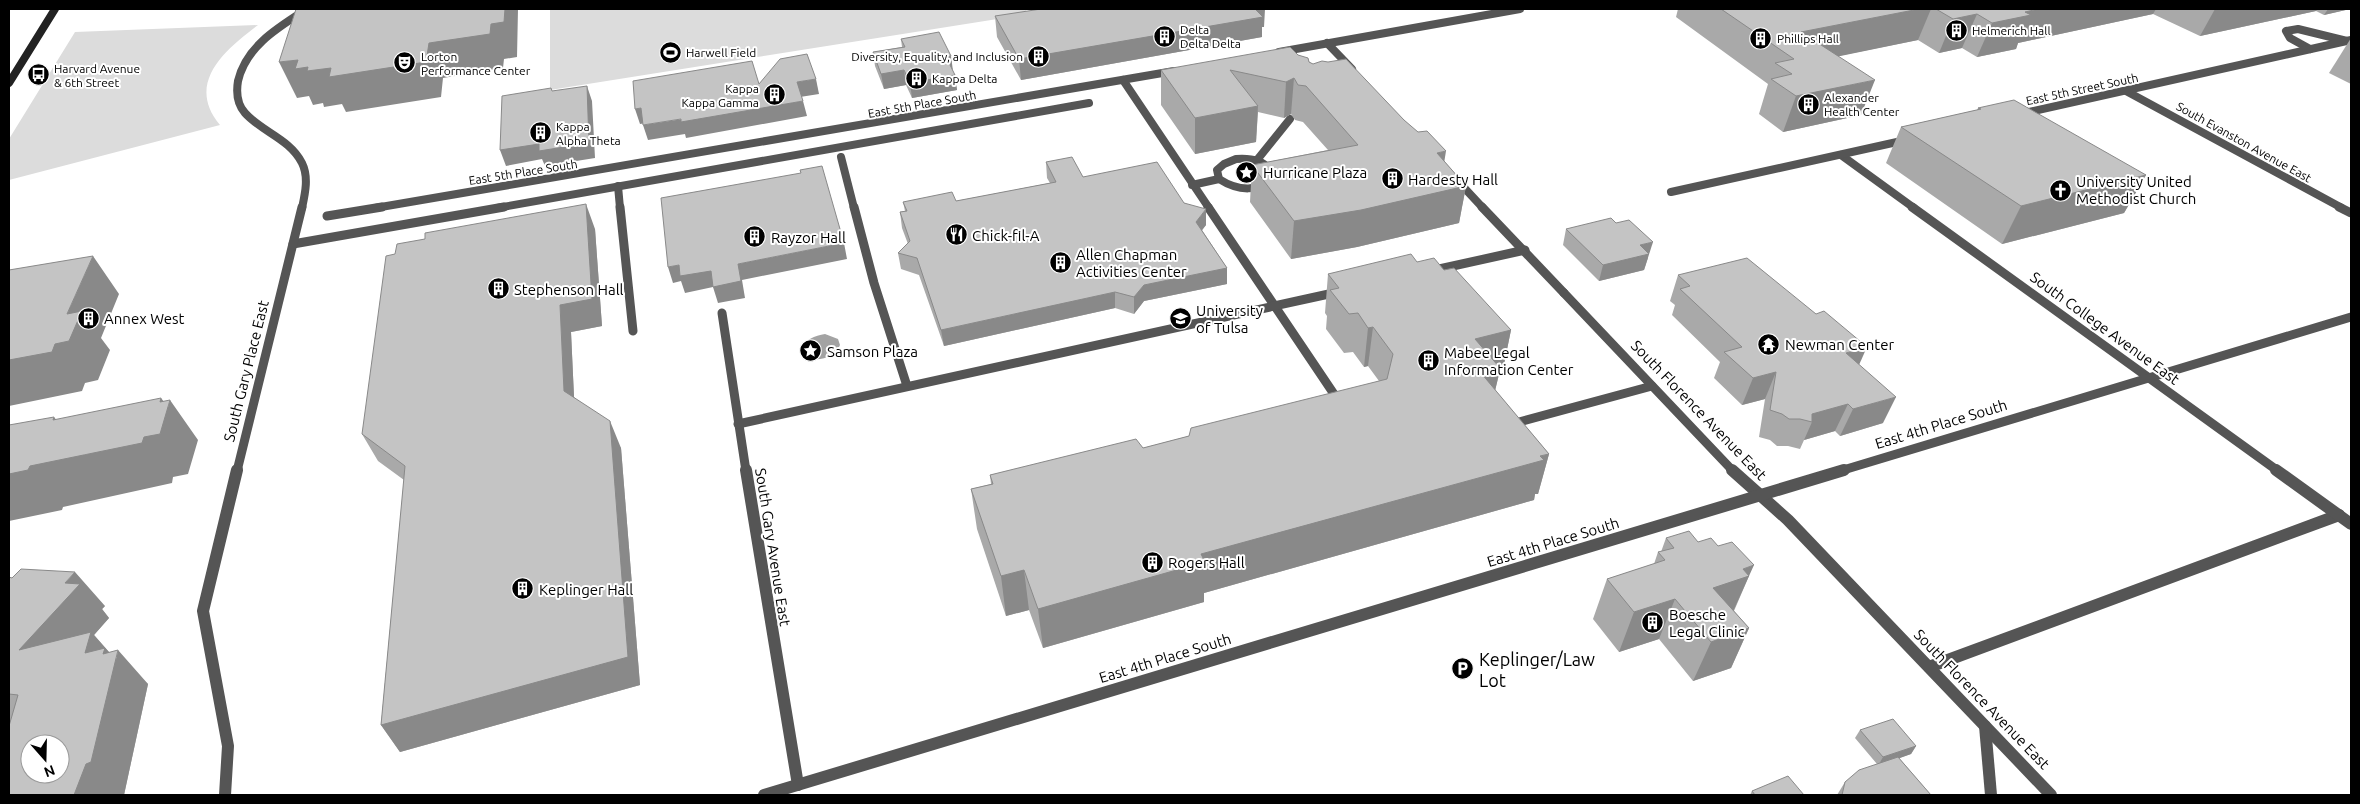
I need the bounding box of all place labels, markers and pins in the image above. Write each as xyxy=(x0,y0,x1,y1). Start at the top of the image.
building icon: Helmerich Hall xyxy=(1944,18,1968,42)
place label: Delta Delta Delta xyxy=(1180,23,1241,50)
building icon: Delta Delta Delta xyxy=(1152,24,1176,48)
place label: Helmerich Hall xyxy=(1972,24,2051,37)
building icon: Phillips Hall xyxy=(1749,26,1773,50)
place label: Phillips Hall xyxy=(1777,32,1839,45)
sports icon: Harwell Field xyxy=(658,40,682,64)
building icon: Diversity, Equality, and Inclusion xyxy=(1027,44,1051,68)
place label: Harwell Field xyxy=(686,46,756,59)
place label: Lorton Performance Center xyxy=(421,50,531,77)
place label: Diversity, Equality, and Inclusion xyxy=(851,50,1023,63)
theatre icon: Lorton Performance Center xyxy=(393,51,417,75)
place label: Harvard Avenue & 6th Street xyxy=(54,62,140,89)
bus stop icon: Harvard Avenue & 6th Street xyxy=(26,63,50,87)
building icon: Kappa Delta xyxy=(904,66,928,90)
place label: Kappa Delta xyxy=(932,72,998,85)
place label: Kappa Kappa Gamma xyxy=(682,82,759,109)
building icon: Kappa Kappa Gamma xyxy=(763,83,787,107)
place label: Alexander Health Center xyxy=(1824,91,1900,118)
building icon: Alexander Health Center xyxy=(1796,92,1820,116)
place label: Kappa Alpha Theta xyxy=(556,120,621,147)
building icon: Kappa Alpha Theta xyxy=(528,121,552,145)
place icon: Hurricane Plaza xyxy=(1235,160,1259,184)
place label: Hurricane Plaza xyxy=(1263,164,1367,181)
building icon: Hardesty Hall xyxy=(1380,167,1404,191)
place label: Hardesty Hall xyxy=(1408,171,1498,188)
place label: University United Methodist Church xyxy=(2076,173,2196,207)
church icon: University United Methodist Church xyxy=(2048,178,2072,202)
restaurant icon: Chick-fil-A xyxy=(944,223,968,247)
building icon: Rayzor Hall xyxy=(743,225,767,249)
place label: Chick-fil-A xyxy=(972,227,1040,244)
place label: Rayzor Hall xyxy=(771,229,846,246)
place label: Allen Chapman Activities Center xyxy=(1076,246,1187,280)
building icon: Allen Chapman Activities Center xyxy=(1048,251,1072,275)
building icon: Stephenson Hall xyxy=(486,277,510,301)
place label: Stephenson Hall xyxy=(514,281,624,298)
place label: University of Tulsa xyxy=(1196,302,1263,336)
building icon: Annex West xyxy=(76,306,100,330)
school or university icon: University of Tulsa xyxy=(1168,307,1192,331)
place label: Annex West xyxy=(104,310,185,327)
temple icon: Newman Center xyxy=(1757,332,1781,356)
place label: Newman Center xyxy=(1785,336,1894,353)
place icon: Samson Plaza xyxy=(799,339,823,363)
place label: Samson Plaza xyxy=(827,343,918,360)
place label: Mabee Legal Information Center xyxy=(1444,344,1574,378)
building icon: Mabee Legal Information Center xyxy=(1416,349,1440,373)
building icon: Rogers Hall xyxy=(1140,550,1164,574)
place label: Rogers Hall xyxy=(1168,554,1245,571)
building icon: Keplinger Hall xyxy=(511,577,535,601)
place label: Keplinger Hall xyxy=(539,581,633,598)
place label: Boesche Legal Clinic xyxy=(1669,606,1745,640)
building icon: Boesche Legal Clinic xyxy=(1641,611,1665,635)
place label: Keplinger/Law Lot xyxy=(1479,649,1595,690)
parking icon: Keplinger/Law Lot xyxy=(1451,657,1475,681)

